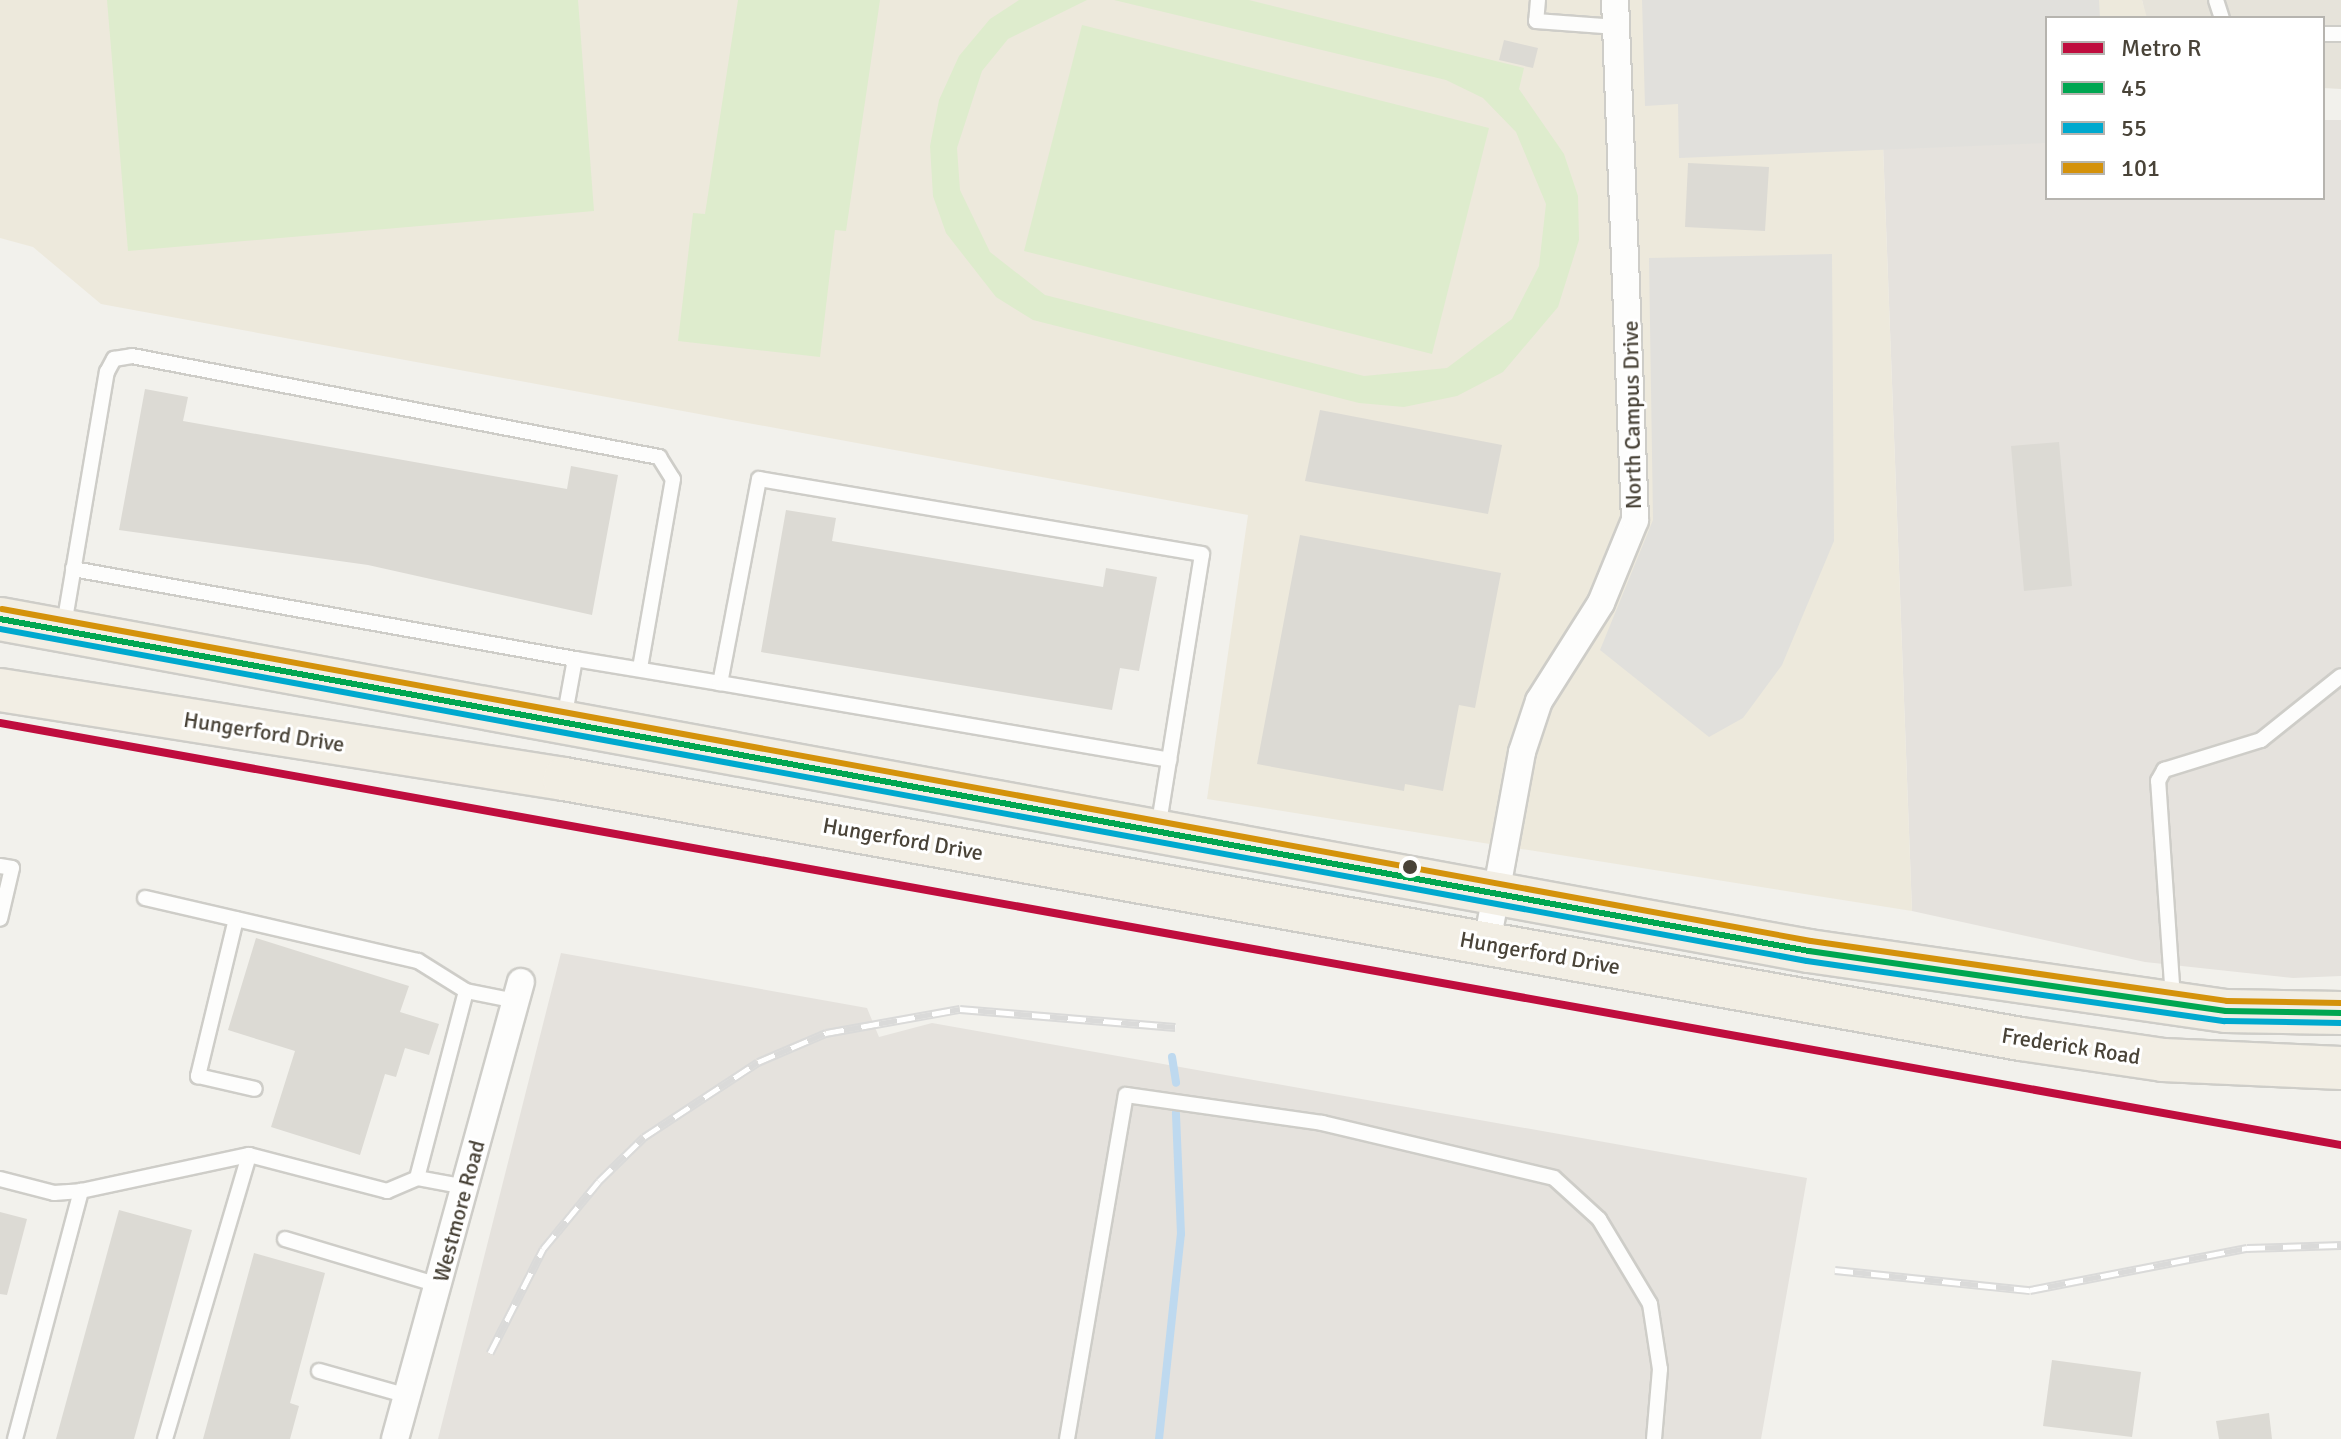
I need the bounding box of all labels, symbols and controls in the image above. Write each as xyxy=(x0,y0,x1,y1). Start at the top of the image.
legend xyxy=(2045,16,2325,200)
text: Metro R xyxy=(2121,33,2201,63)
text: 45 xyxy=(2121,73,2147,103)
text: 55 xyxy=(2121,113,2147,143)
text: 101 xyxy=(2121,153,2160,183)
street label: North Campus Drive xyxy=(1617,320,1647,510)
street label: Hungerford Drive xyxy=(182,706,346,758)
street label: Hungerford Drive xyxy=(821,812,985,866)
unlabelled marker xyxy=(1402,859,1418,875)
street label: Hungerford Drive xyxy=(1458,926,1622,980)
street label: Frederick Road xyxy=(2000,1022,2142,1070)
street label: Westmore Road xyxy=(427,1137,491,1285)

